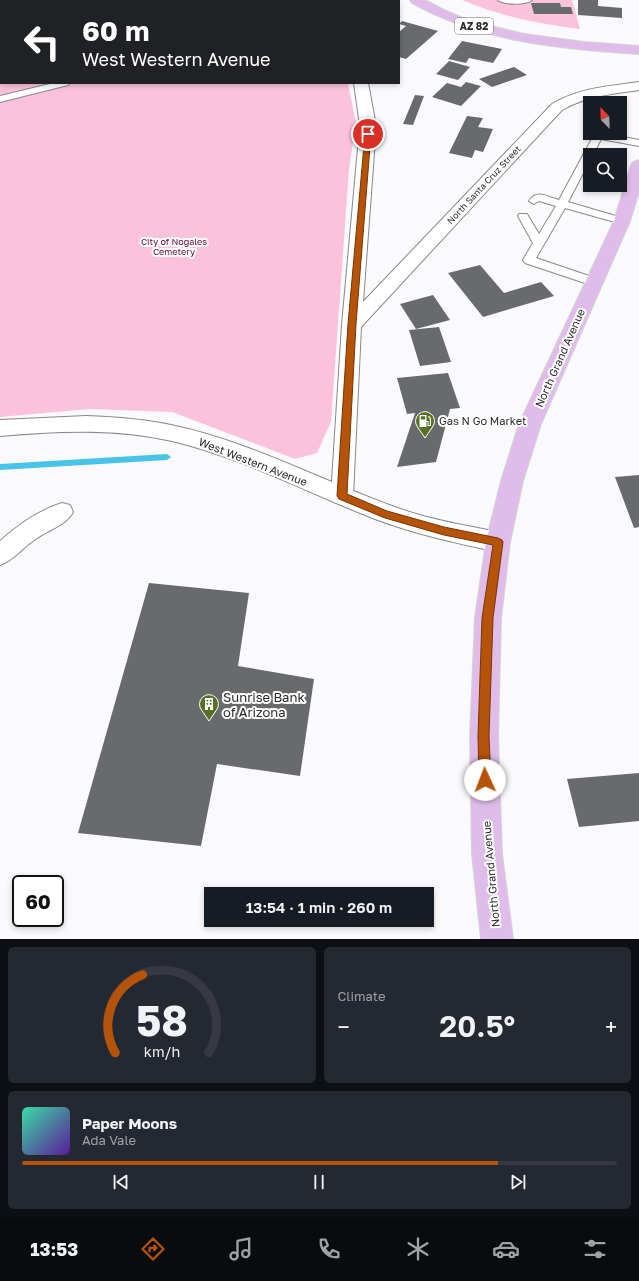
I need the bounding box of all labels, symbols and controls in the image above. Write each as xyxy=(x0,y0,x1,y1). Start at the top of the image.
text: 60 m xyxy=(82,14,149,47)
icon: left xyxy=(16,16,68,68)
road number: AZ 82 xyxy=(455,18,493,34)
text: West Western Avenue xyxy=(82,48,271,70)
north arrow xyxy=(583,96,627,140)
map controls xyxy=(583,96,627,192)
pin xyxy=(351,117,385,151)
icon: arrive xyxy=(357,123,379,145)
street label: North Santa Cruz Street xyxy=(444,143,523,226)
button: search xyxy=(583,148,627,192)
park label: City of Nogales Cemetery xyxy=(141,236,207,257)
street label: North Grand Avenue xyxy=(532,306,587,409)
fuel station icon: Gas N Go Market xyxy=(414,410,436,438)
place label: Gas N Go Market xyxy=(439,414,527,427)
street label: West Western Avenue xyxy=(197,435,309,488)
place label: Sunrise Bank of Arizona xyxy=(223,689,305,720)
building icon: Sunrise Bank of Arizona xyxy=(198,693,220,721)
position arrow xyxy=(464,759,506,801)
street label: North Grand Avenue xyxy=(479,820,502,928)
speed limit sign: 60 xyxy=(12,875,64,927)
text: 13:54 · 1 min · 260 m xyxy=(246,898,392,916)
text: Climate xyxy=(338,988,385,1004)
text: 58 xyxy=(136,995,188,1045)
text: 20.5° xyxy=(439,1008,515,1044)
text: − xyxy=(338,1013,350,1040)
text: + xyxy=(605,1013,617,1040)
text: km/h xyxy=(144,1043,180,1060)
text: Paper Moons xyxy=(82,1114,177,1132)
text: Ada Vale xyxy=(82,1132,136,1148)
icon: previous xyxy=(110,1171,132,1193)
icon: pause xyxy=(308,1171,330,1193)
icon: next xyxy=(507,1171,529,1193)
icon: directions xyxy=(139,1235,167,1263)
icon: music xyxy=(227,1235,255,1263)
icon: phone xyxy=(315,1235,343,1263)
icon: climate xyxy=(404,1235,432,1263)
icon: car xyxy=(492,1235,520,1263)
icon: filters xyxy=(581,1235,609,1263)
text: 13:53 xyxy=(30,1238,78,1260)

